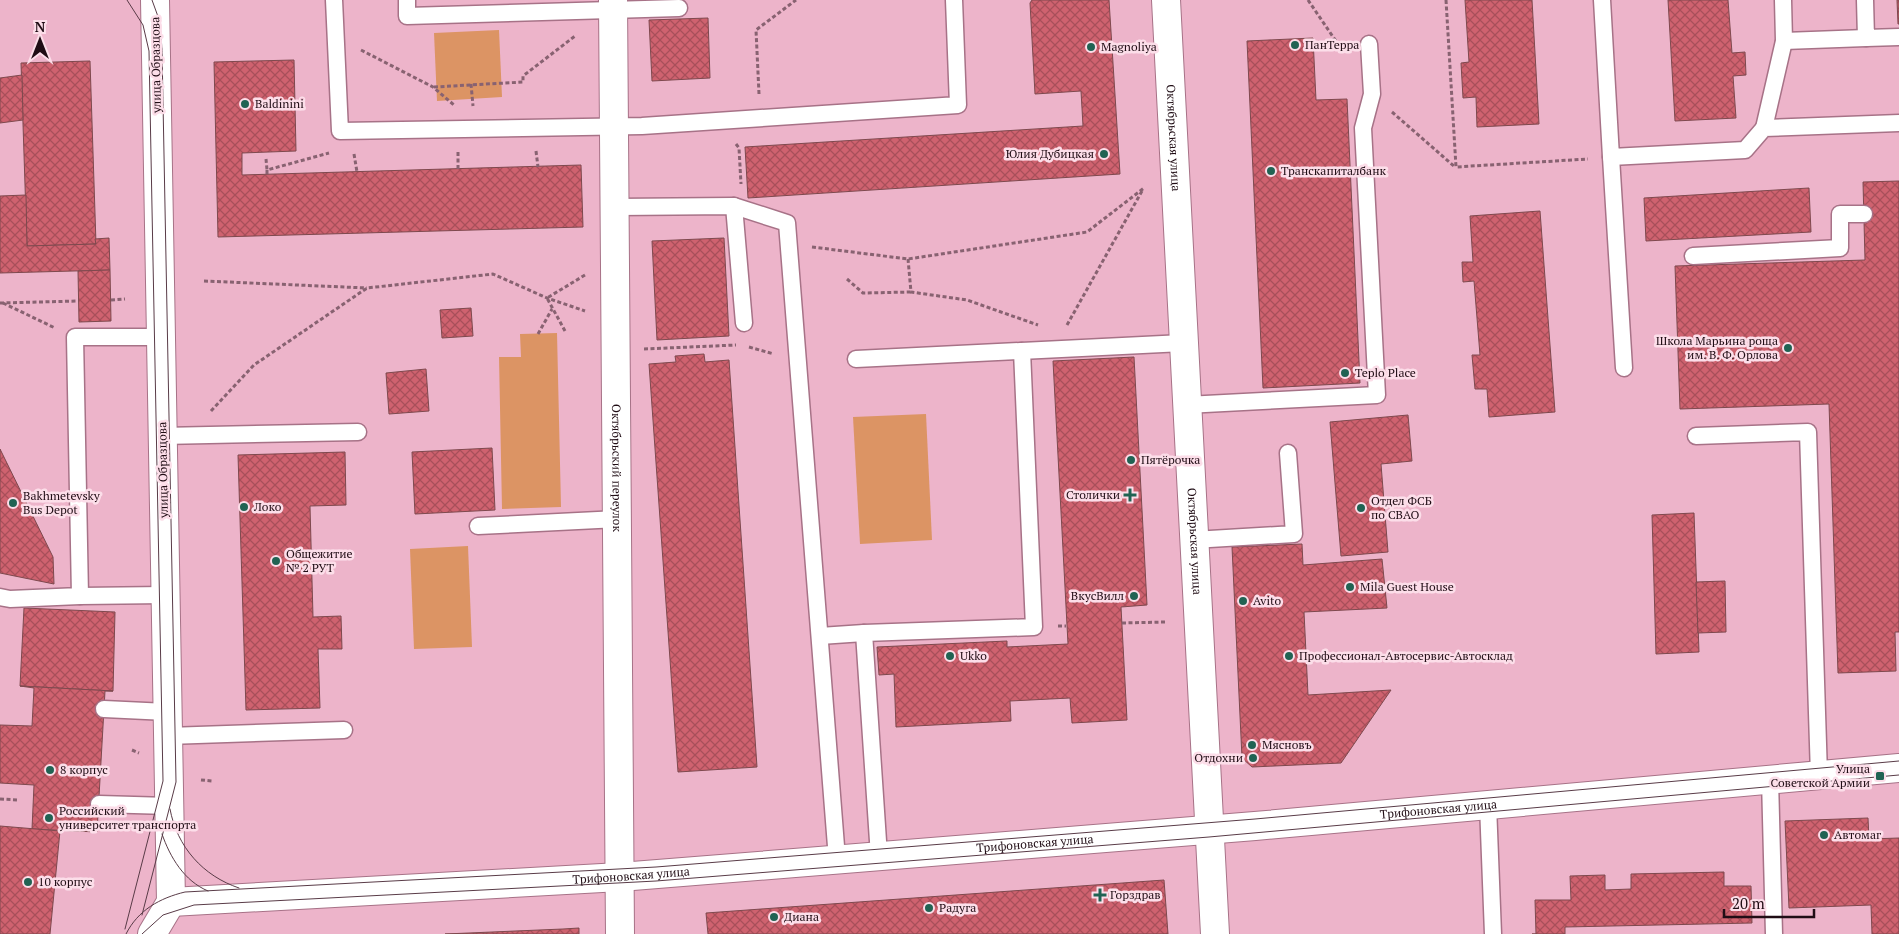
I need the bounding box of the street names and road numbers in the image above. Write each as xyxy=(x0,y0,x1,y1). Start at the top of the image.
street label: улица Образцова xyxy=(147,17,164,114)
street label: Октябрьская улица xyxy=(1163,84,1184,192)
street label: Октябрьский переулок xyxy=(609,404,625,532)
street label: улица Образцова xyxy=(154,422,171,519)
street label: Октябрьская улица xyxy=(1185,487,1205,595)
street label: Трифоновская улица xyxy=(1379,796,1498,822)
street label: Трифоновская улица xyxy=(976,831,1094,855)
street label: Трифоновская улица xyxy=(572,863,690,887)

